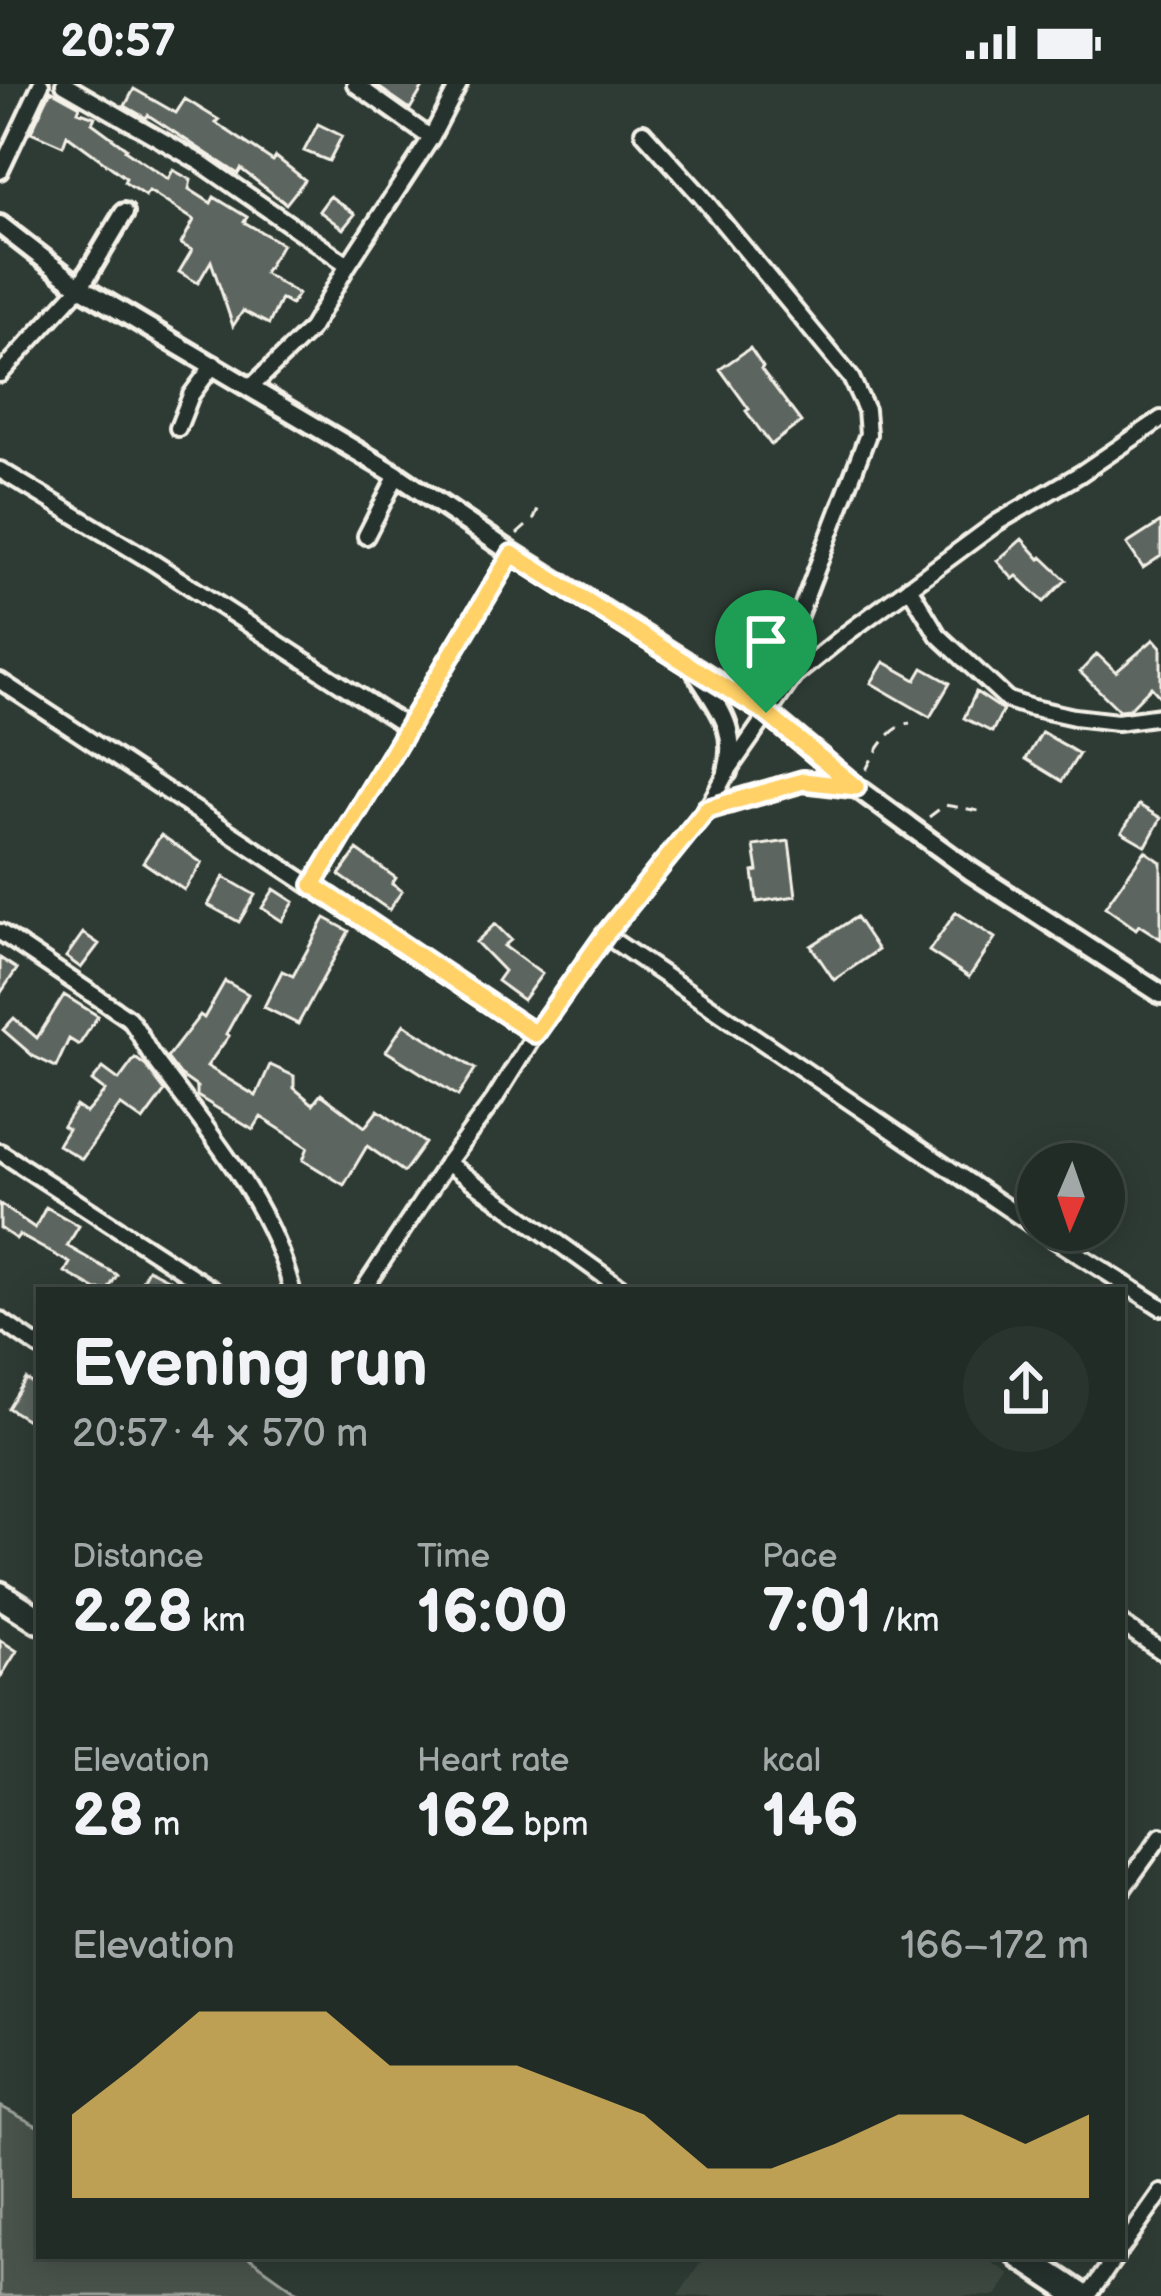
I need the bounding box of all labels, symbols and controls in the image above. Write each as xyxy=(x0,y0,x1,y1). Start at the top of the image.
text: 20:57 xyxy=(60,15,176,70)
pin xyxy=(715,590,817,713)
icon: arrive xyxy=(733,608,799,674)
north arrow xyxy=(1017,1143,1125,1251)
map controls xyxy=(1017,1143,1125,1251)
text: Evening run xyxy=(72,1326,428,1405)
button: share xyxy=(963,1326,1089,1452)
text: 20:57 · 4 × 570 m xyxy=(72,1411,368,1458)
text: Distance xyxy=(72,1537,204,1577)
text: Time xyxy=(417,1537,490,1577)
text: Pace xyxy=(762,1537,837,1577)
text: 2.28 xyxy=(72,1577,193,1649)
text: 16:00 xyxy=(417,1577,568,1649)
text: 7:01 xyxy=(762,1577,872,1649)
text: km xyxy=(193,1601,246,1641)
text: /km xyxy=(872,1601,939,1641)
text: Elevation xyxy=(72,1741,210,1781)
text: Heart rate xyxy=(417,1741,569,1781)
text: kcal xyxy=(762,1741,821,1781)
text: 28 xyxy=(72,1781,144,1853)
text: 162 xyxy=(417,1781,515,1853)
text: 146 xyxy=(762,1781,859,1853)
text: m xyxy=(144,1805,180,1845)
text: bpm xyxy=(515,1805,588,1845)
text: Elevation xyxy=(72,1923,235,1970)
text: 166–172 m xyxy=(901,1923,1089,1970)

